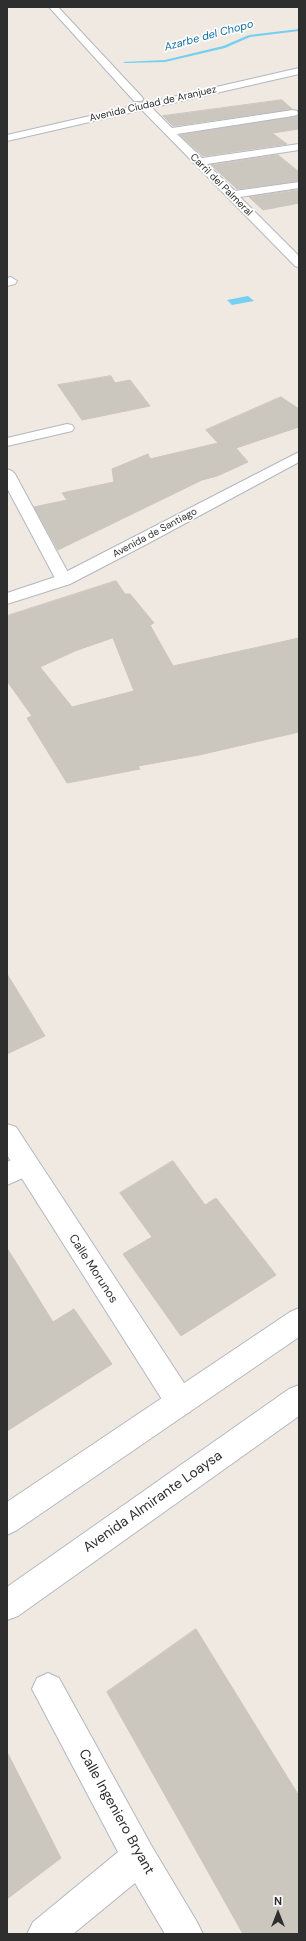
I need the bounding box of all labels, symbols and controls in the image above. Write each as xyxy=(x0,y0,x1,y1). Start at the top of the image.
water label: Azarbe del Chopo xyxy=(163,18,255,54)
street label: Avenida Ciudad de Aranjuez xyxy=(88,84,218,124)
street label: Carril del Palmeral xyxy=(187,151,255,219)
street label: Avenida de Santiago xyxy=(111,506,199,560)
street label: Calle Morunos xyxy=(65,1232,121,1306)
street label: Avenida Almirante Loaysa xyxy=(80,1448,226,1556)
street label: Calle Ingeniero Bryant xyxy=(75,1746,157,1878)
north arrow xyxy=(258,1893,298,1933)
text: N xyxy=(274,1894,282,1908)

